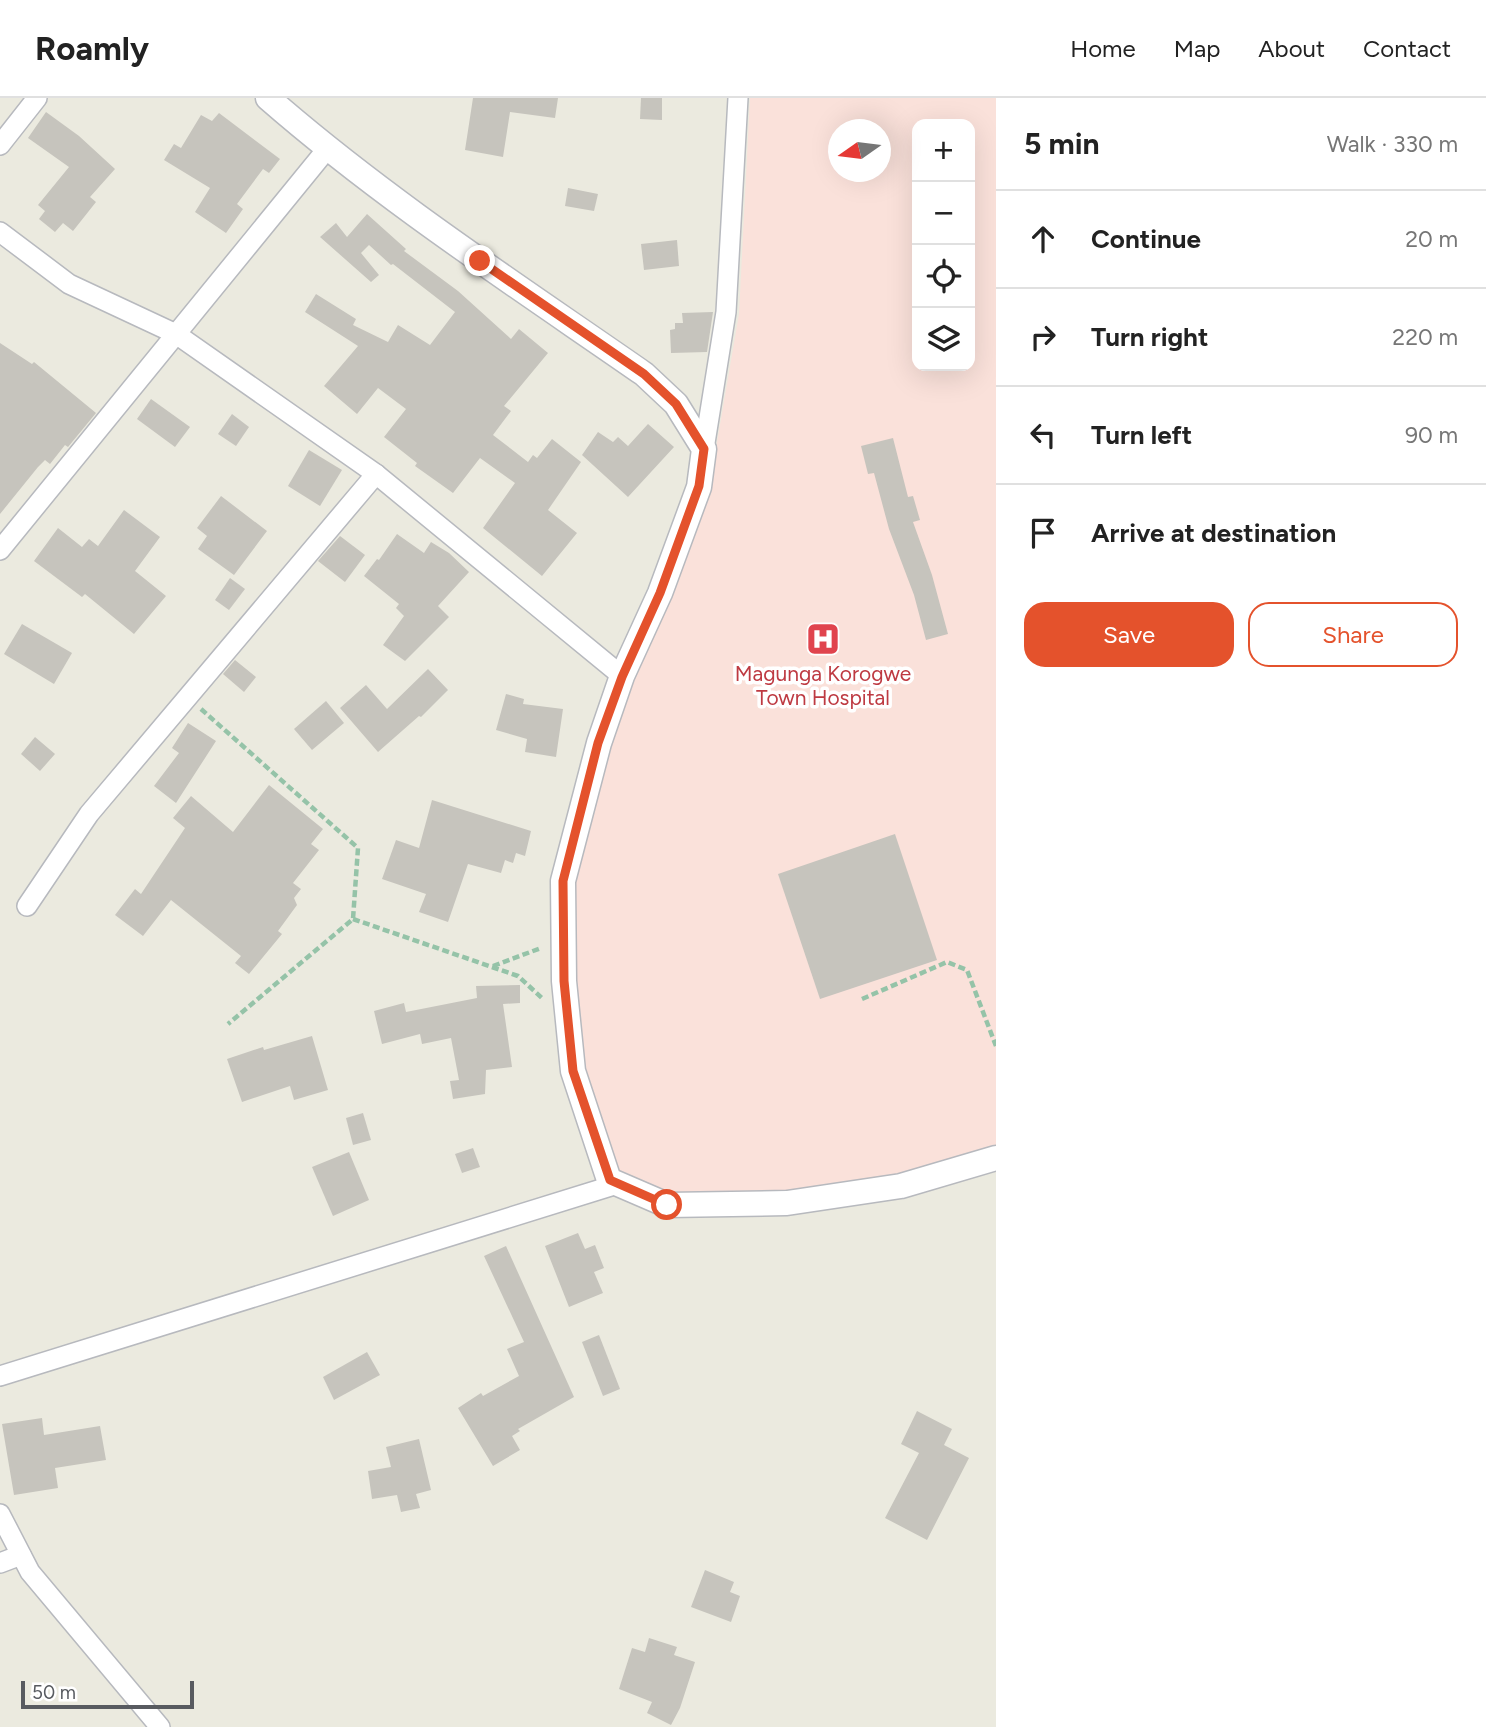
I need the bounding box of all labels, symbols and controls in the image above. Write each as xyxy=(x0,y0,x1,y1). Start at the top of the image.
text: Roamly xyxy=(35,29,149,68)
text: Home xyxy=(1070,34,1136,63)
text: Map xyxy=(1174,34,1220,63)
text: About xyxy=(1258,34,1325,63)
text: Contact xyxy=(1363,34,1451,63)
north arrow xyxy=(828,119,891,182)
map controls xyxy=(912,119,975,371)
button: + xyxy=(912,119,975,182)
text: 5 min xyxy=(1024,125,1100,162)
text: Walk · 330 m xyxy=(1327,130,1458,158)
button: − xyxy=(912,182,975,245)
icon: ahead xyxy=(1024,220,1062,258)
text: Continue xyxy=(1091,223,1201,255)
text: 20 m xyxy=(1405,225,1458,253)
route end xyxy=(464,245,495,276)
button: locate xyxy=(912,245,975,308)
button: layers xyxy=(912,308,975,371)
icon: right xyxy=(1024,318,1062,356)
text: Turn right xyxy=(1091,321,1208,353)
text: 220 m xyxy=(1392,323,1458,351)
icon: left xyxy=(1024,416,1062,454)
text: Turn left xyxy=(1091,419,1192,451)
text: 90 m xyxy=(1405,421,1458,449)
icon: arrive xyxy=(1024,514,1062,552)
text: Arrive at destination xyxy=(1091,517,1336,549)
button: Save xyxy=(1024,602,1234,667)
button: Share xyxy=(1248,602,1458,667)
hospital icon: Magunga Korogwe Town Hospital xyxy=(804,620,842,658)
place label: Magunga Korogwe Town Hospital xyxy=(735,661,911,710)
route start xyxy=(651,1189,682,1220)
scale bar xyxy=(21,1678,194,1710)
text: 50 m xyxy=(32,1681,76,1704)

